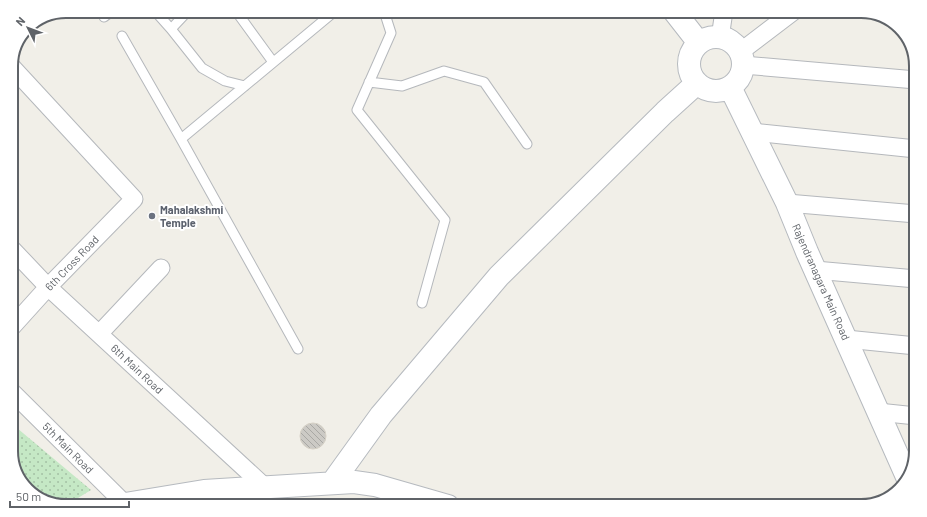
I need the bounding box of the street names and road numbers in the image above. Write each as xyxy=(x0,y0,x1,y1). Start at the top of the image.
street label: Rajendranagara Main Road xyxy=(790,222,853,342)
street label: 6th Cross Road xyxy=(42,232,101,293)
street label: 6th Main Road xyxy=(109,341,166,396)
street label: 5th Main Road xyxy=(40,420,96,476)

